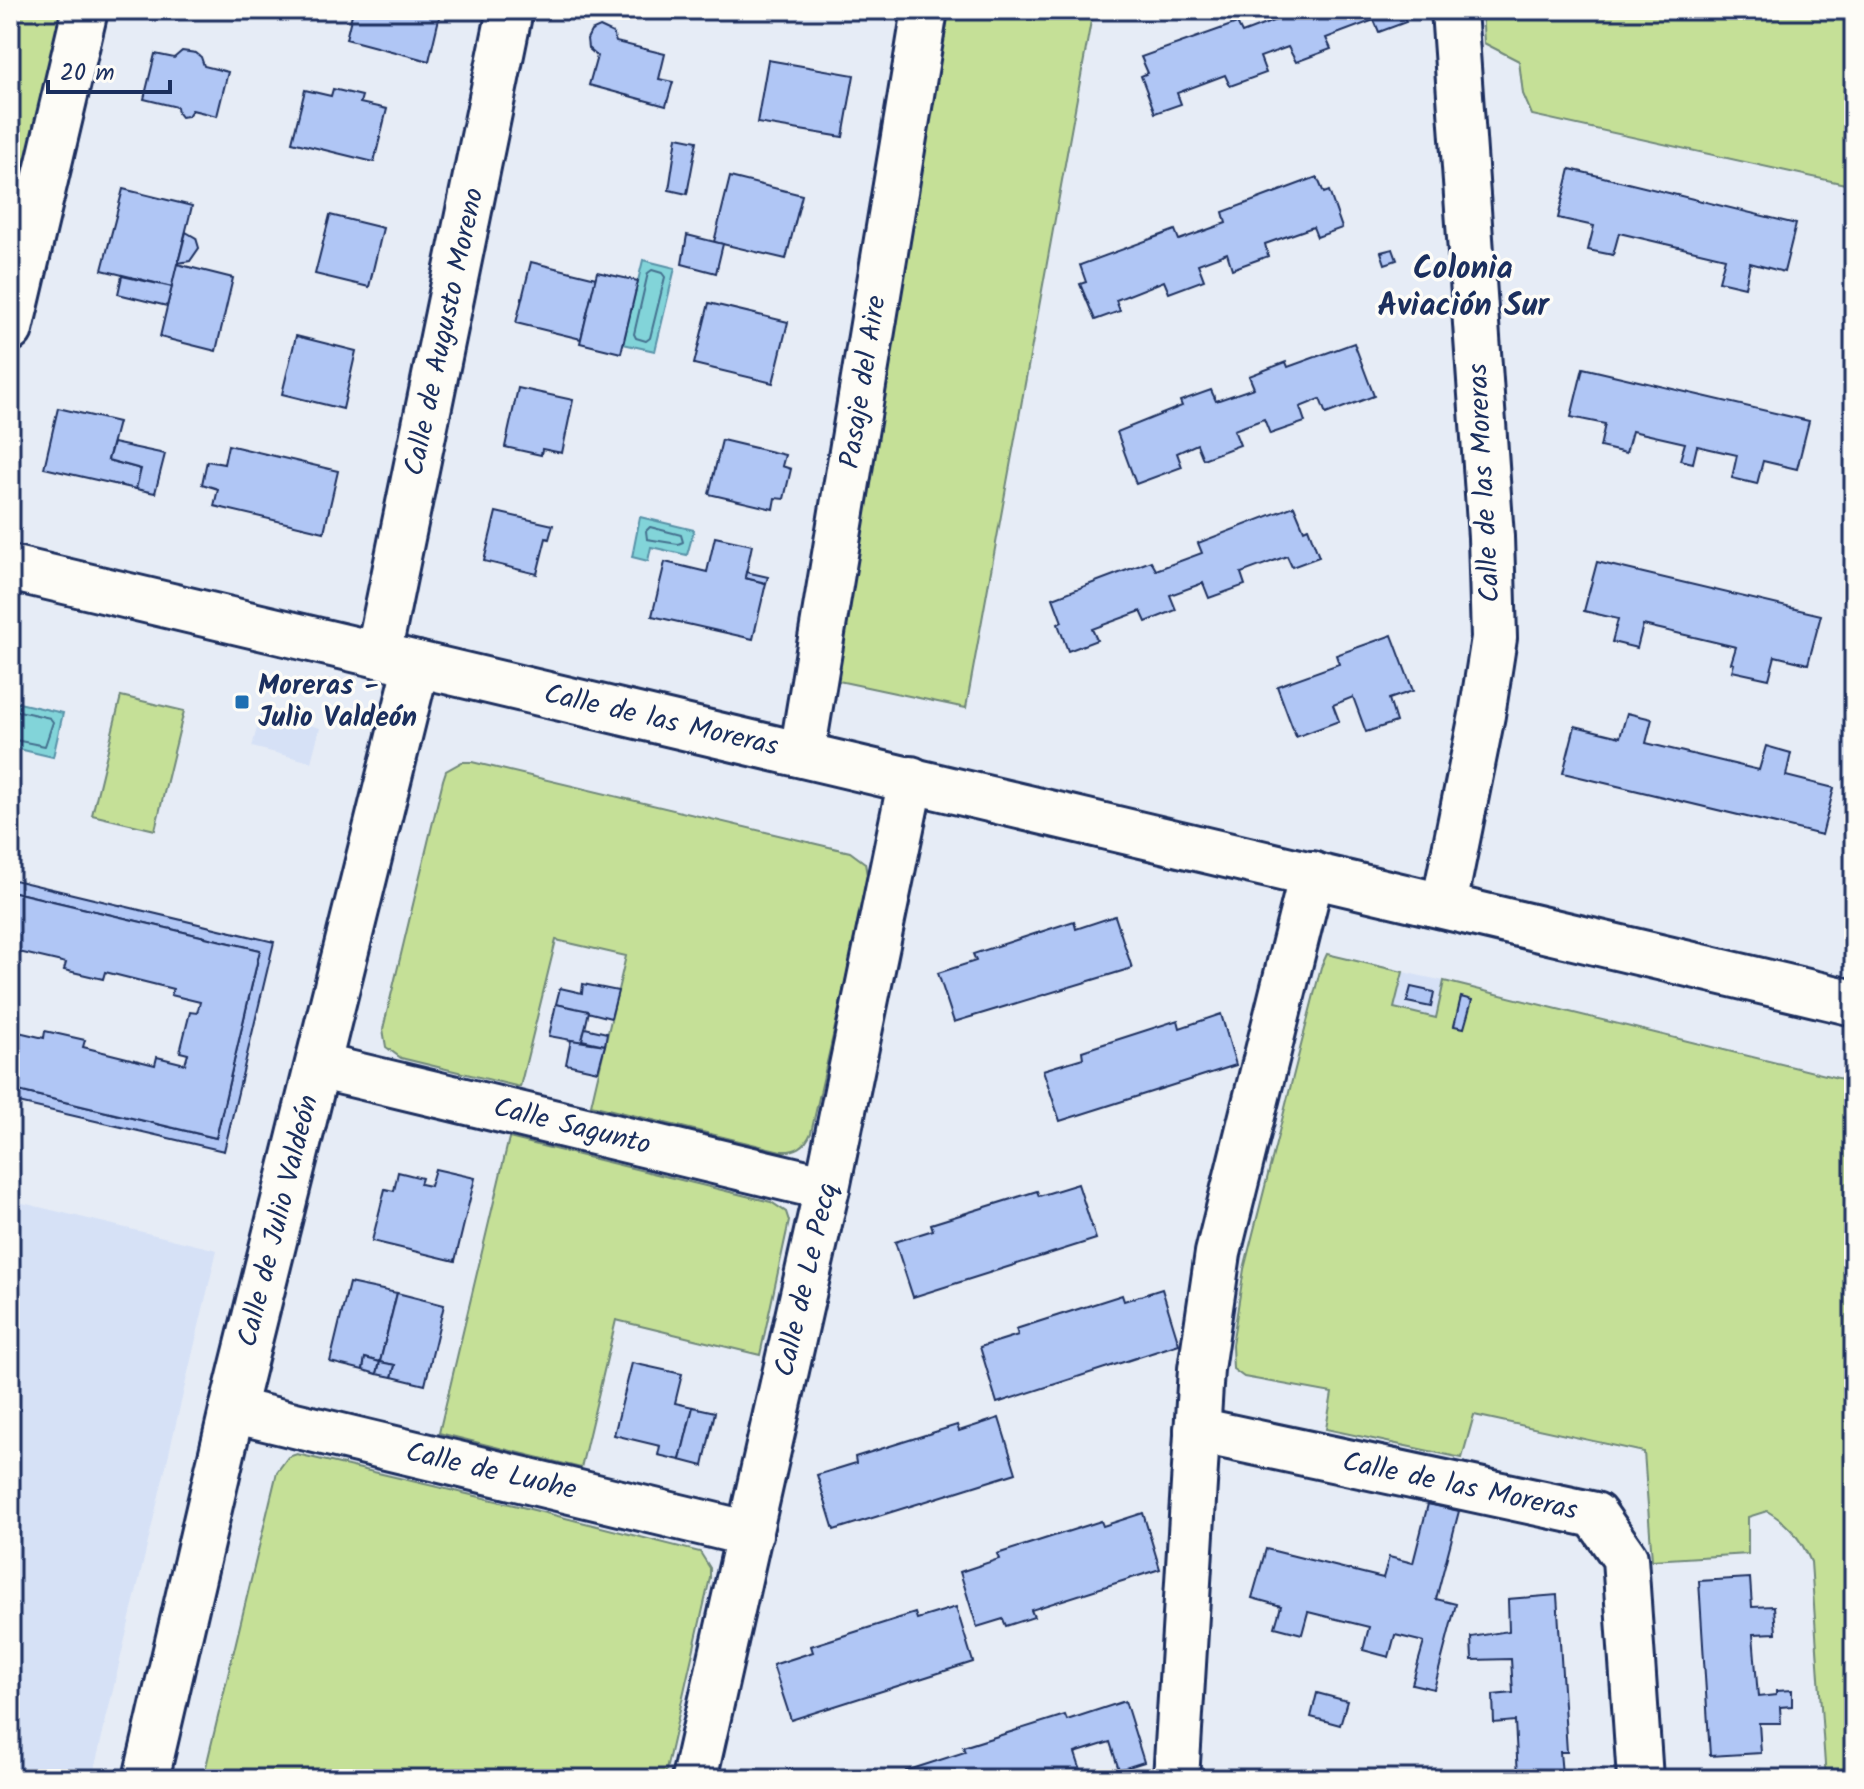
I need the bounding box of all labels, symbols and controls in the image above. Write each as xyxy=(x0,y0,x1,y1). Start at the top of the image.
scale bar xyxy=(48,44,170,94)
text: 20 m xyxy=(60,54,115,93)
street label: Calle de Augusto Moreno xyxy=(392,184,498,480)
district label: Colonia Aviación Sur xyxy=(1377,244,1550,332)
street label: Pasaje del Aire xyxy=(828,292,900,472)
street label: Calle de las Moreras xyxy=(1456,362,1514,604)
place label: Moreras - Julio Valdeón xyxy=(258,664,417,741)
street label: Calle de las Moreras xyxy=(539,672,783,770)
marker: Moreras - Julio Valdeón xyxy=(233,693,251,711)
street label: Calle Sagunto xyxy=(489,1086,655,1168)
street label: Calle de Julio Valdeón xyxy=(226,1090,332,1352)
street label: Calle de Le Pecq xyxy=(763,1179,851,1381)
street label: Calle de Luohe xyxy=(401,1430,581,1514)
street label: Calle de las Moreras xyxy=(1338,1440,1582,1534)

